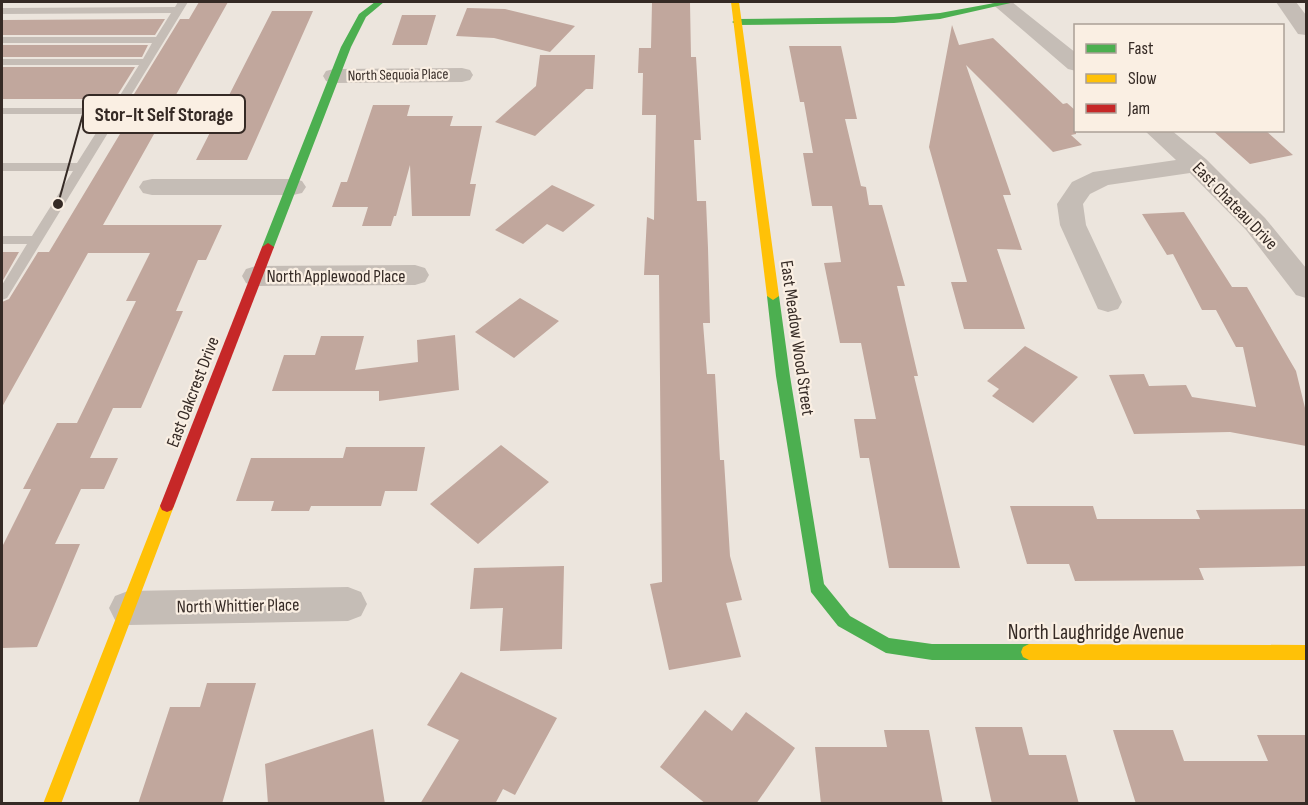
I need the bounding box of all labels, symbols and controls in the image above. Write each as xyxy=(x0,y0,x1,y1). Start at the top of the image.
legend xyxy=(1074,24,1284,132)
text: Fast xyxy=(1128,38,1154,59)
street label: North Sequoia Place xyxy=(347,65,449,85)
text: Slow xyxy=(1128,68,1157,89)
callout: Stor-It Self Storage xyxy=(83,95,245,133)
text: Jam xyxy=(1127,98,1150,119)
text: Stor-It Self Storage xyxy=(95,103,233,127)
street label: East Chateau Drive xyxy=(1188,158,1282,254)
street label: East Meadow Wood Street xyxy=(776,259,818,417)
street label: North Applewood Place xyxy=(266,266,406,287)
street label: East Oakcrest Drive xyxy=(162,334,224,450)
street label: North Whittier Place xyxy=(176,594,300,618)
street label: North Laughridge Avenue xyxy=(1008,620,1184,645)

